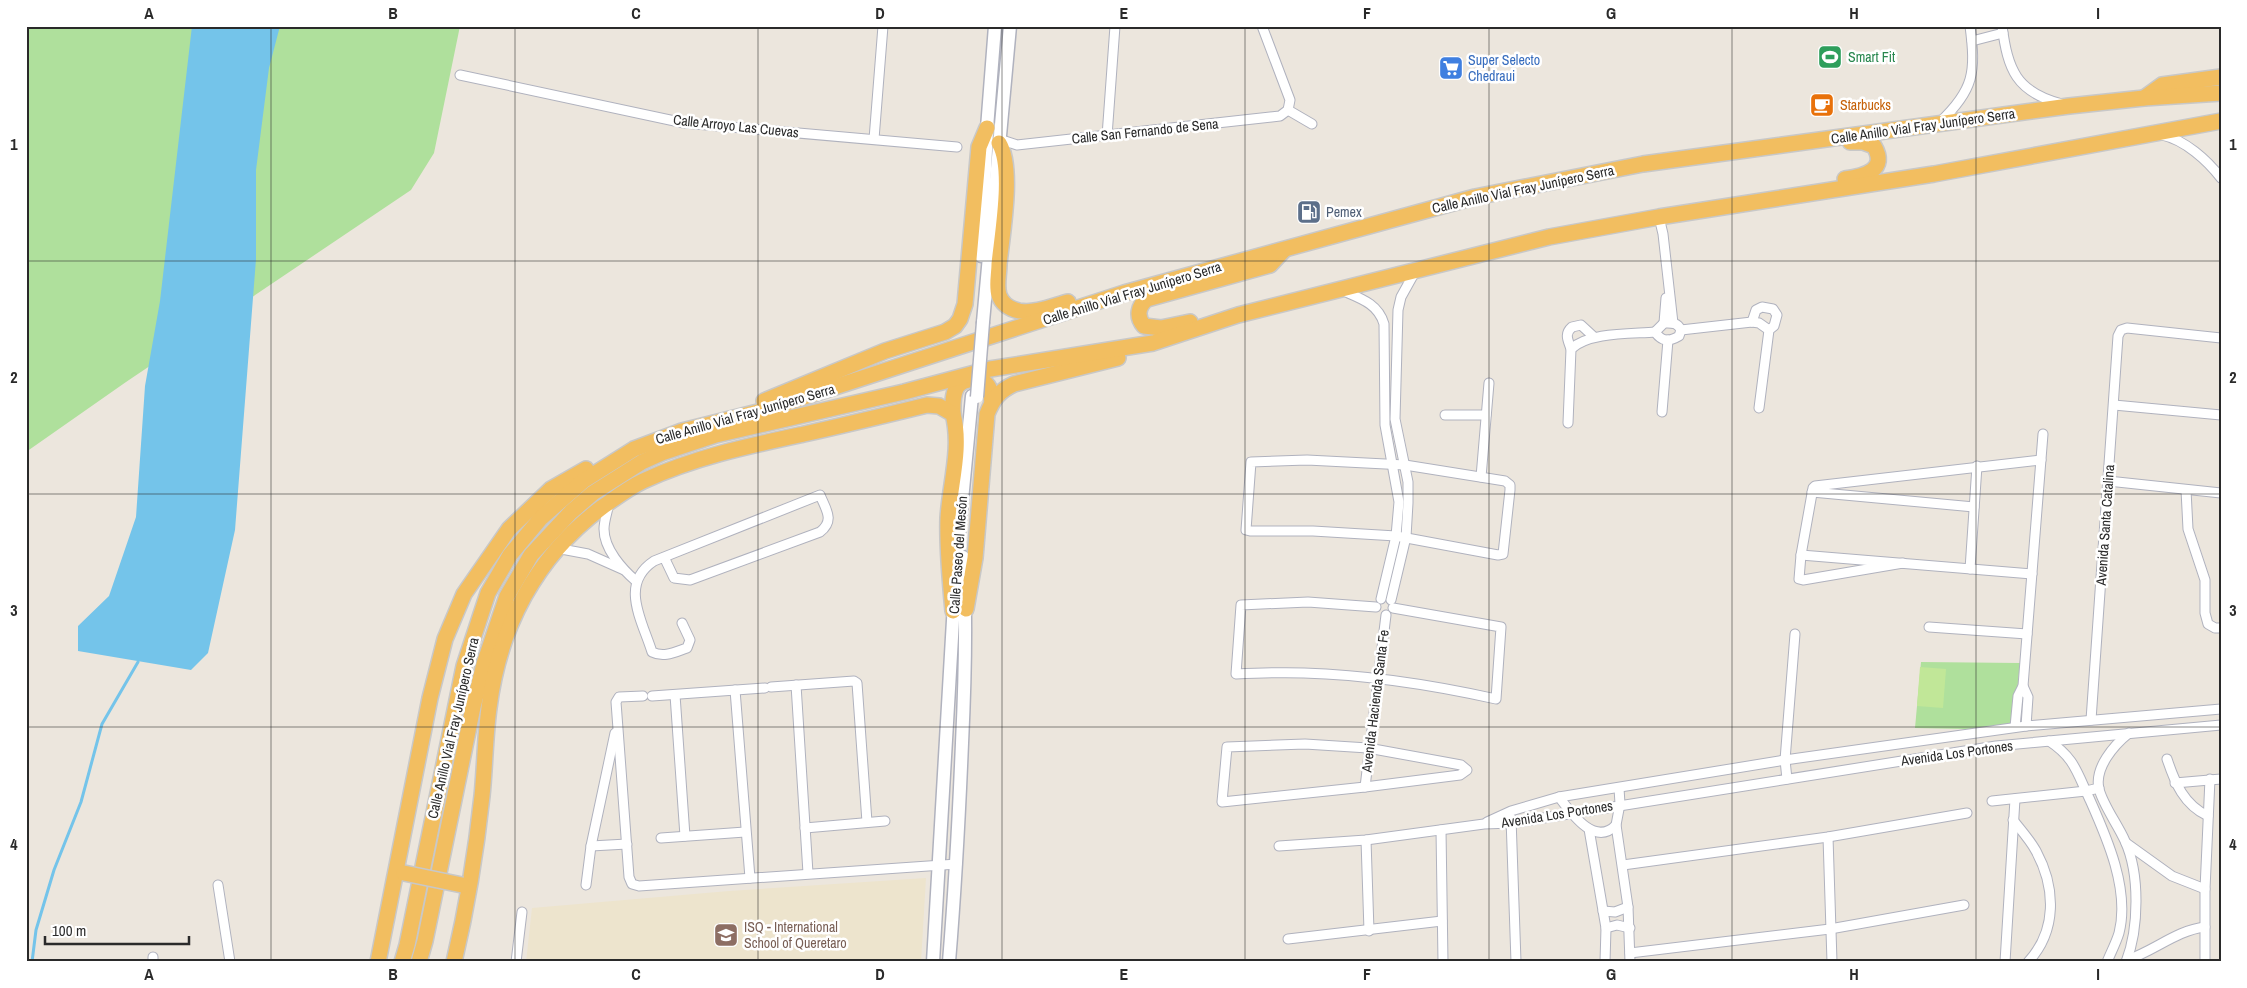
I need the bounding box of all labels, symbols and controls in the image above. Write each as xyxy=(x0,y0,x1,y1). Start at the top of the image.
text: A xyxy=(144,2,154,24)
text: B xyxy=(388,2,398,24)
text: C xyxy=(631,2,641,24)
text: D xyxy=(875,2,885,24)
text: E xyxy=(1120,2,1129,24)
text: F xyxy=(1363,2,1371,24)
text: G xyxy=(1606,2,1616,24)
text: H xyxy=(1849,2,1859,24)
text: I xyxy=(2096,2,2100,24)
sports icon: Smart Fit xyxy=(1817,44,1843,70)
place label: Smart Fit xyxy=(1848,48,1895,66)
place label: Super Selecto Chedraui xyxy=(1468,51,1540,85)
supermarket icon: Super Selecto Chedraui xyxy=(1438,55,1464,81)
cafe icon: Starbucks xyxy=(1809,92,1835,118)
place label: Starbucks xyxy=(1840,96,1891,114)
street label: Calle Anillo Vial Fray Junípero Serra xyxy=(1830,104,2017,148)
street label: Calle Arroyo Las Cuevas xyxy=(672,110,800,142)
street label: Calle San Fernando de Sena xyxy=(1071,114,1220,148)
text: 1 xyxy=(10,133,18,155)
text: 1 xyxy=(2229,133,2237,155)
street label: Calle Anillo Vial Fray Junípero Serra xyxy=(1430,161,1616,217)
fuel station icon: Pemex xyxy=(1296,199,1322,225)
place label: Pemex xyxy=(1326,203,1362,221)
street label: Calle Anillo Vial Fray Junípero Serra xyxy=(1041,257,1224,329)
text: 2 xyxy=(10,366,18,388)
text: 2 xyxy=(2229,366,2237,388)
street label: Calle Anillo Vial Fray Junípero Serra xyxy=(653,380,837,448)
street label: Avenida Santa Catalina xyxy=(2092,463,2118,587)
street label: Calle Paseo del Mesón xyxy=(945,495,971,615)
text: 3 xyxy=(10,599,18,621)
text: 3 xyxy=(2229,599,2237,621)
street label: Avenida Hacienda Santa Fe xyxy=(1357,629,1393,774)
street label: Calle Anillo Vial Fray Junípero Serra xyxy=(423,635,483,820)
street label: Avenida Los Portones xyxy=(1899,736,2014,770)
street label: Avenida Los Portones xyxy=(1499,796,1614,832)
text: 4 xyxy=(10,833,18,855)
text: 4 xyxy=(2229,833,2237,855)
scale bar xyxy=(45,913,189,945)
place label: ISQ - International School of Queretaro xyxy=(744,918,847,952)
text: 100 m xyxy=(52,920,86,941)
school or university icon: ISQ - International School of Queretaro xyxy=(713,922,739,948)
text: A xyxy=(144,963,154,985)
text: B xyxy=(388,963,398,985)
text: C xyxy=(631,963,641,985)
text: D xyxy=(875,963,885,985)
text: E xyxy=(1120,963,1129,985)
text: F xyxy=(1363,963,1371,985)
text: G xyxy=(1606,963,1616,985)
text: H xyxy=(1849,963,1859,985)
text: I xyxy=(2096,963,2100,985)

